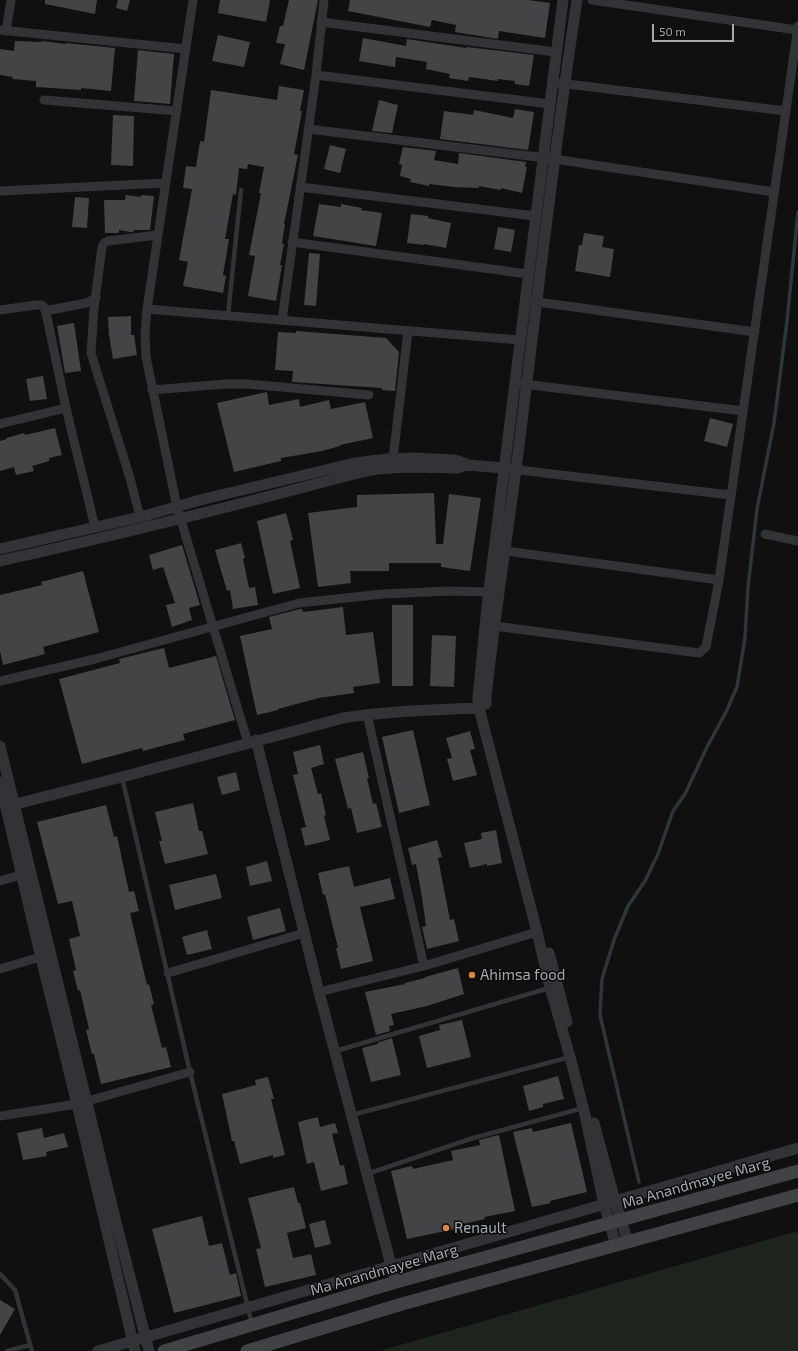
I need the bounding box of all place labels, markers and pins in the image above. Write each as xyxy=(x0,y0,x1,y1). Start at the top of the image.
place label: Ahimsa food xyxy=(480,966,565,984)
marker: Ahimsa food xyxy=(467,970,477,980)
place label: Renault xyxy=(454,1219,507,1237)
marker: Renault xyxy=(441,1223,451,1233)

